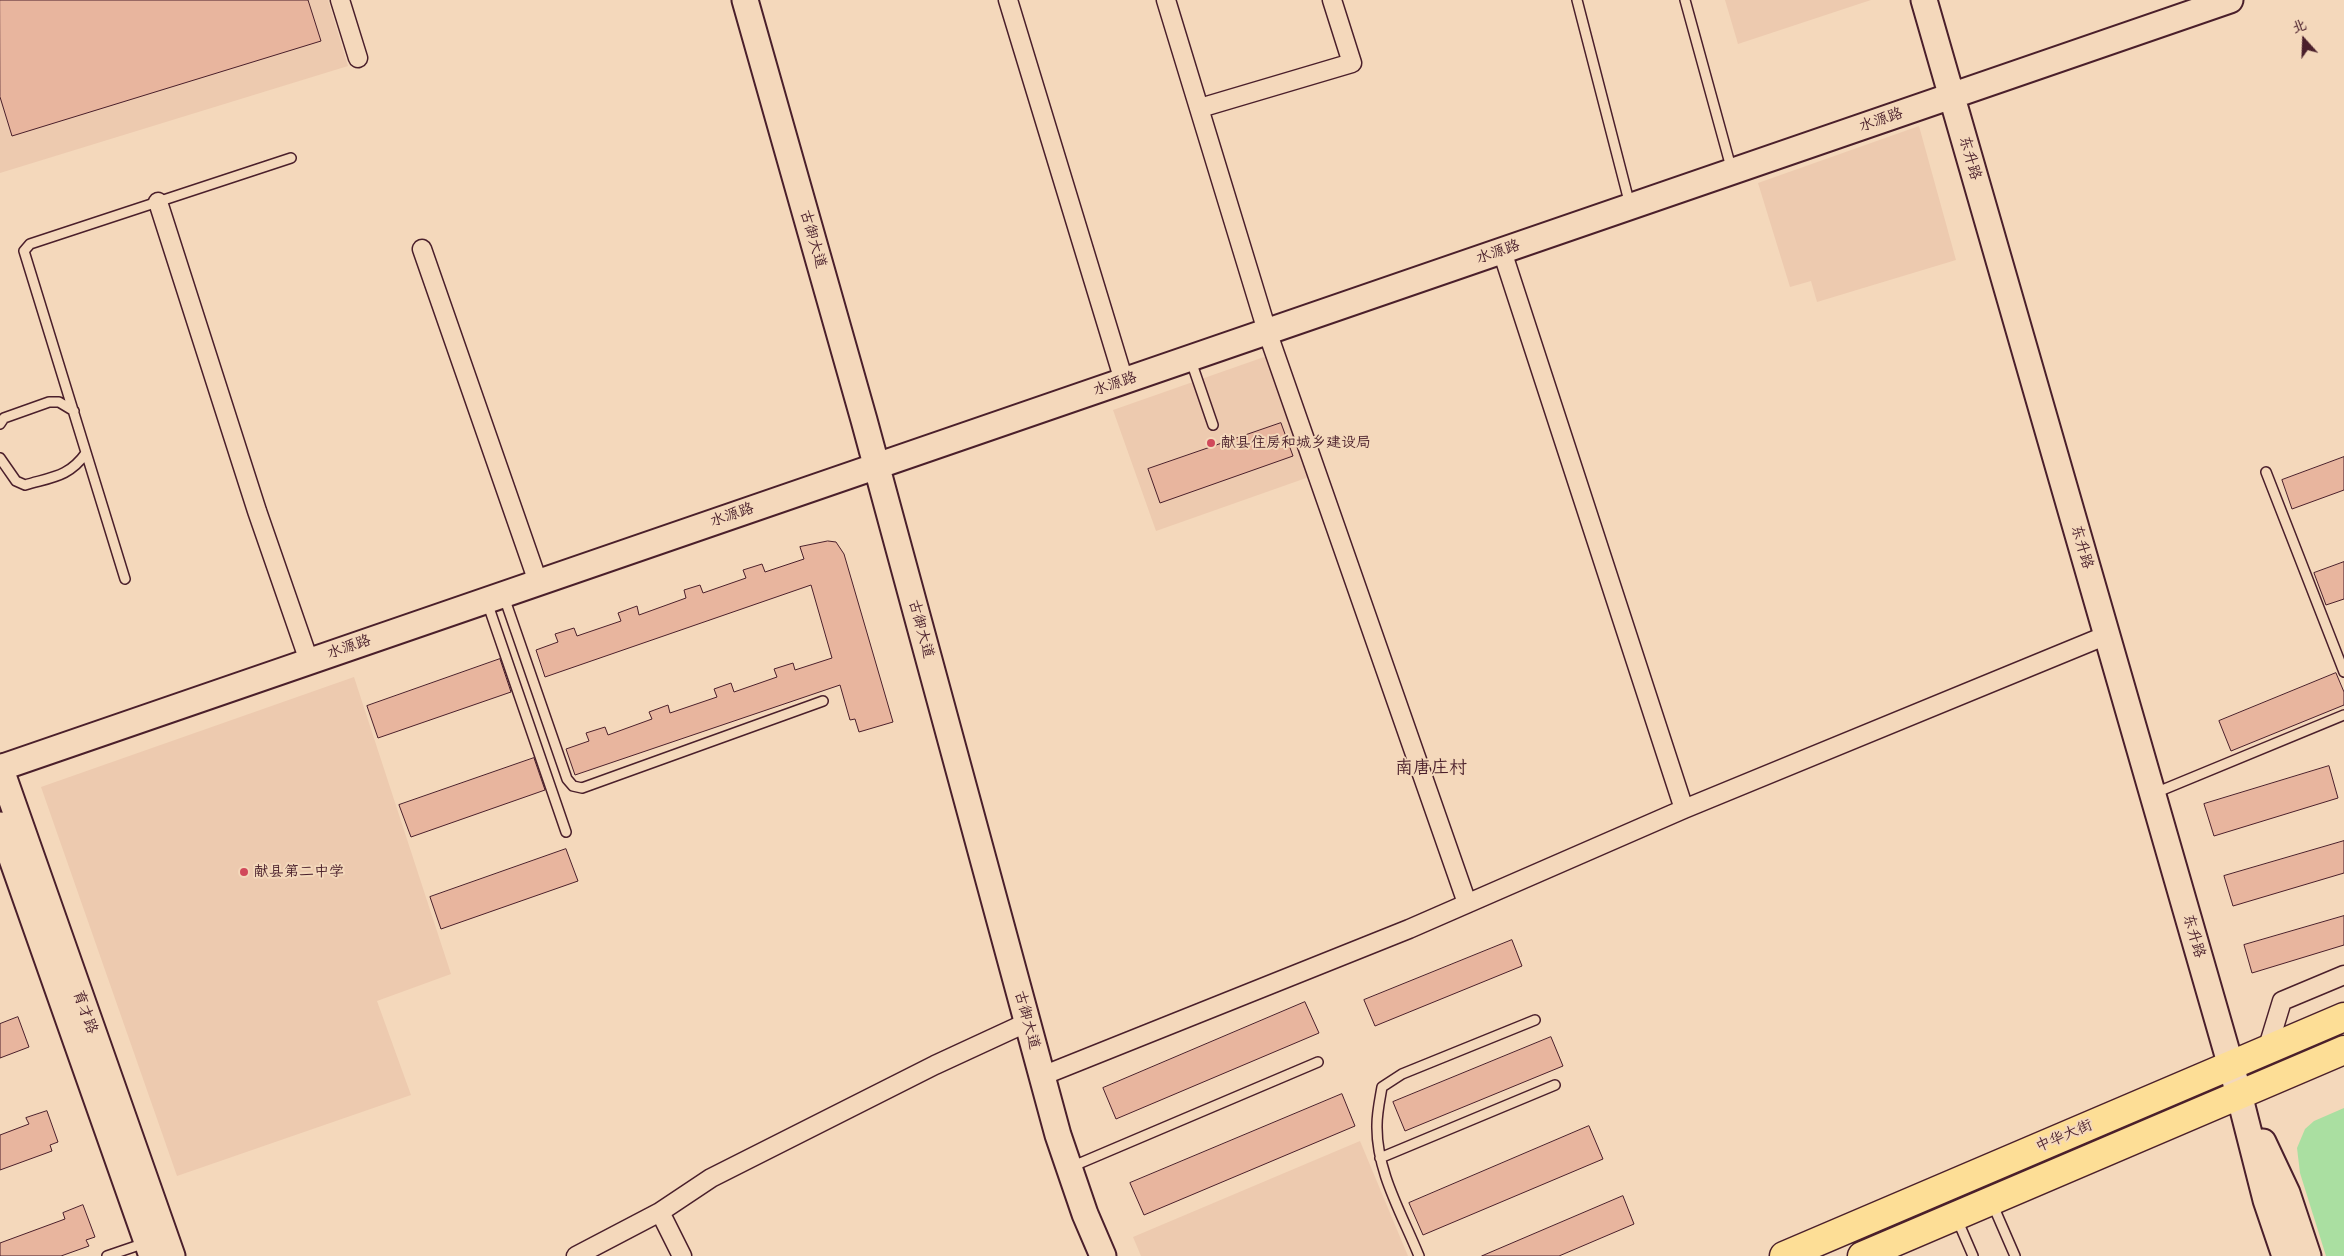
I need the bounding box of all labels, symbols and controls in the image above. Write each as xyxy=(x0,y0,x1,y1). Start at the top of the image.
text: 北 xyxy=(2289,13,2309,38)
north arrow xyxy=(2279,15,2329,65)
street label: 水源路 xyxy=(1857,104,1905,136)
street label: 东升路 xyxy=(1955,134,1985,182)
street label: 古御大道 xyxy=(796,208,830,270)
street label: 水源路 xyxy=(1474,236,1522,268)
street label: 水源路 xyxy=(1091,368,1139,400)
place label: 献县住房和城乡建设局 xyxy=(1221,434,1371,452)
marker: 献县住房和城乡建设局 xyxy=(1205,437,1217,449)
street label: 水源路 xyxy=(708,499,756,531)
street label: 东升路 xyxy=(2067,523,2097,571)
street label: 古御大道 xyxy=(905,598,937,660)
street label: 水源路 xyxy=(325,631,373,663)
district label: 南唐庄村 xyxy=(1395,757,1467,779)
place label: 献县第二中学 xyxy=(254,863,344,881)
marker: 献县第二中学 xyxy=(238,866,250,878)
street label: 东升路 xyxy=(2179,912,2209,960)
street label: 育才路 xyxy=(69,988,101,1036)
street label: 古御大道 xyxy=(1011,989,1043,1051)
street label: 中华大街 xyxy=(2033,1116,2095,1156)

